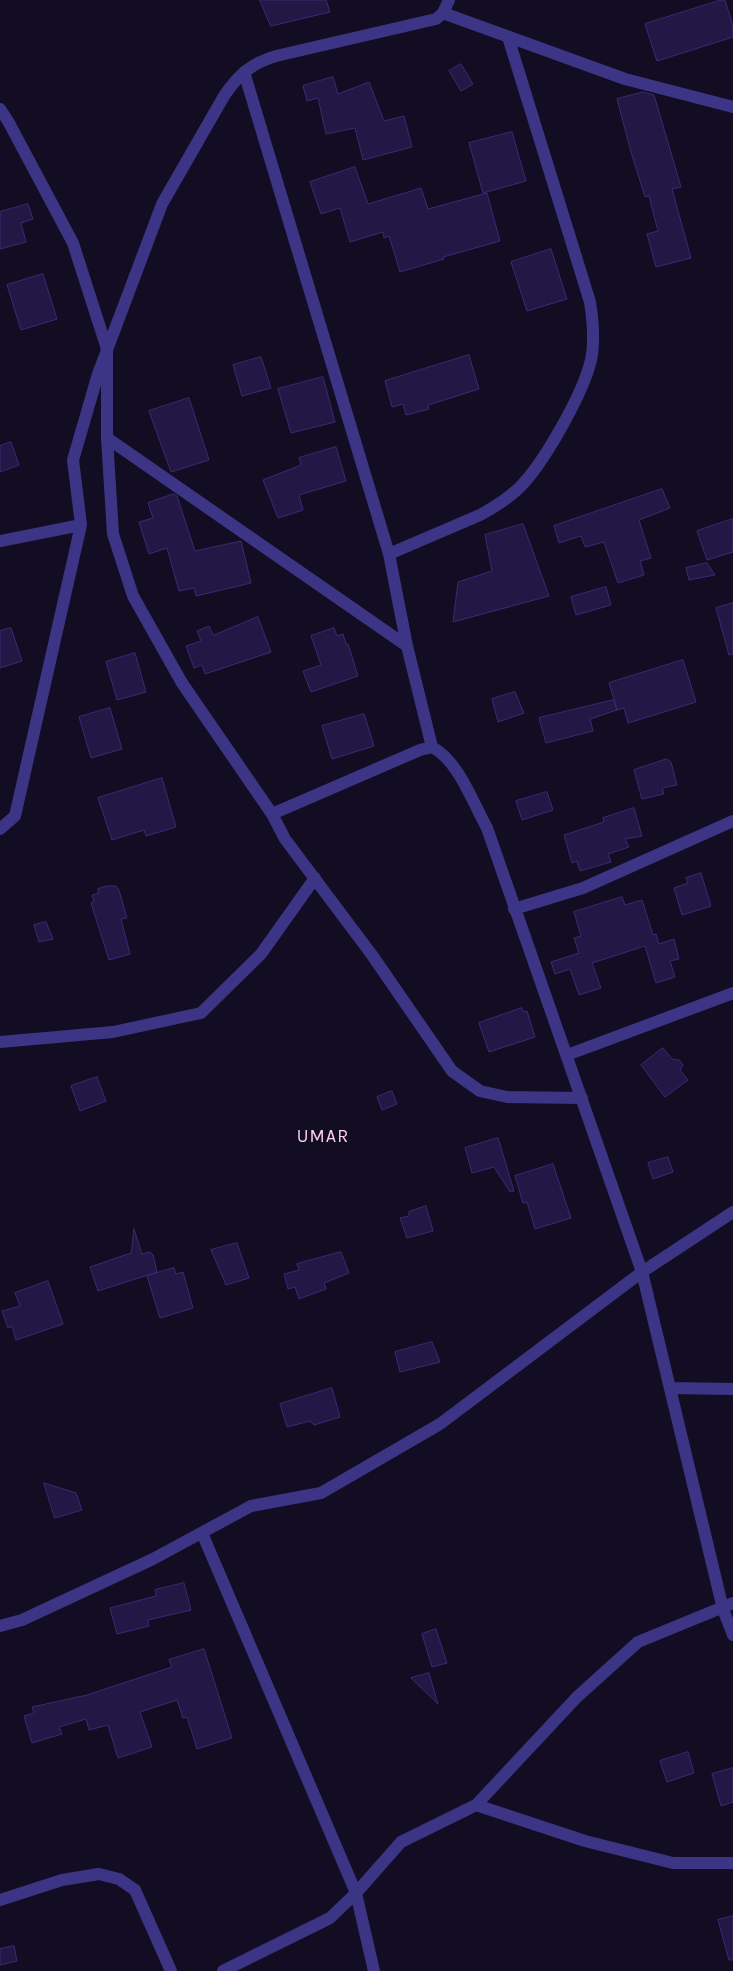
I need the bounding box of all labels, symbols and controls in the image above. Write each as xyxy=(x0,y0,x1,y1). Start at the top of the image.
district label: UMAR xyxy=(296,1126,350,1148)

